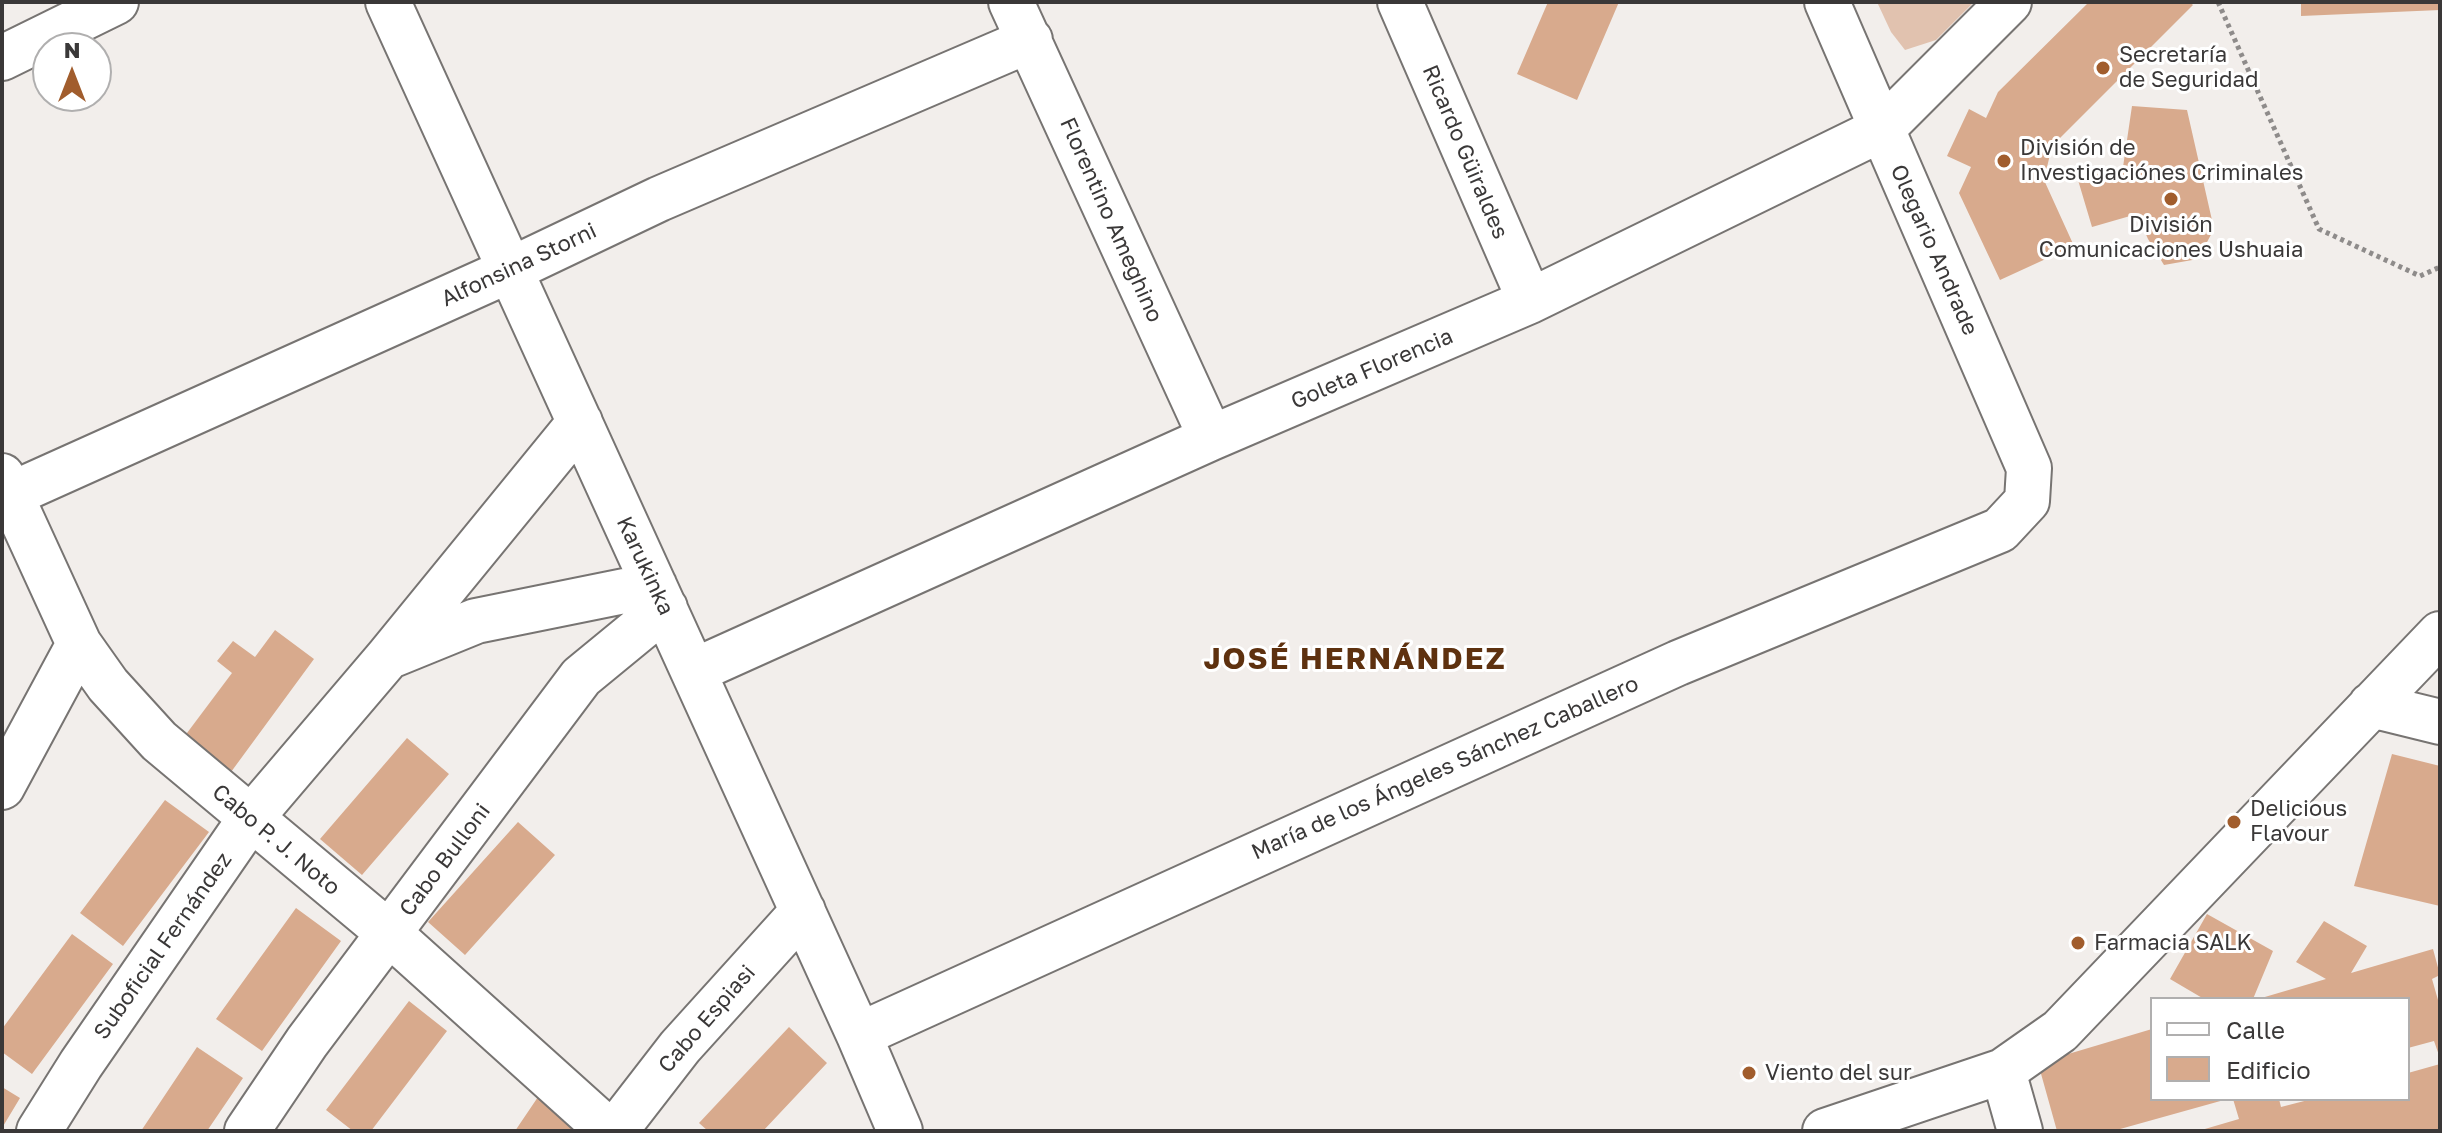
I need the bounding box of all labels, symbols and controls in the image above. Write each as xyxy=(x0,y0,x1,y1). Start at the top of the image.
north arrow xyxy=(32,32,112,112)
text: N xyxy=(64,36,80,63)
place label: Secretaría de Seguridad xyxy=(2119,42,2258,94)
marker: Secretaría de Seguridad xyxy=(2094,59,2112,77)
street label: Ricardo Güiraldes xyxy=(1416,61,1514,243)
street label: Florentino Ameghino xyxy=(1054,114,1168,326)
place label: División de Investigaciónes Criminales xyxy=(2020,135,2303,186)
marker: División de Investigaciónes Criminales xyxy=(1995,152,2013,170)
street label: Olegario Andrade xyxy=(1885,161,1983,339)
marker: División Comunicaciones Ushuaia xyxy=(2162,190,2180,208)
place label: División Comunicaciones Ushuaia xyxy=(2039,212,2303,264)
street label: Alfonsina Storni xyxy=(437,218,601,312)
street label: Goleta Florencia xyxy=(1287,323,1457,415)
street label: Karukinka xyxy=(611,512,679,620)
district label: JOSÉ HERNÁNDEZ xyxy=(1203,641,1507,677)
street label: María de los Ángeles Sánchez Caballero xyxy=(1248,670,1642,866)
street label: Cabo P. J. Noto xyxy=(207,779,345,901)
place label: Delicious Flavour xyxy=(2250,796,2347,848)
street label: Cabo Bulloni xyxy=(394,798,496,922)
marker: Delicious Flavour xyxy=(2225,813,2243,831)
street label: Suboficial Fernández xyxy=(89,848,237,1044)
place label: Farmacia SALK xyxy=(2094,930,2252,956)
marker: Farmacia SALK xyxy=(2069,934,2087,952)
street label: Cabo Espiasi xyxy=(653,960,761,1078)
legend xyxy=(2150,997,2410,1101)
text: Calle xyxy=(2226,1015,2285,1044)
text: Edificio xyxy=(2226,1055,2311,1084)
place label: Viento del sur xyxy=(1765,1060,1912,1086)
marker: Viento del sur xyxy=(1740,1064,1758,1082)

